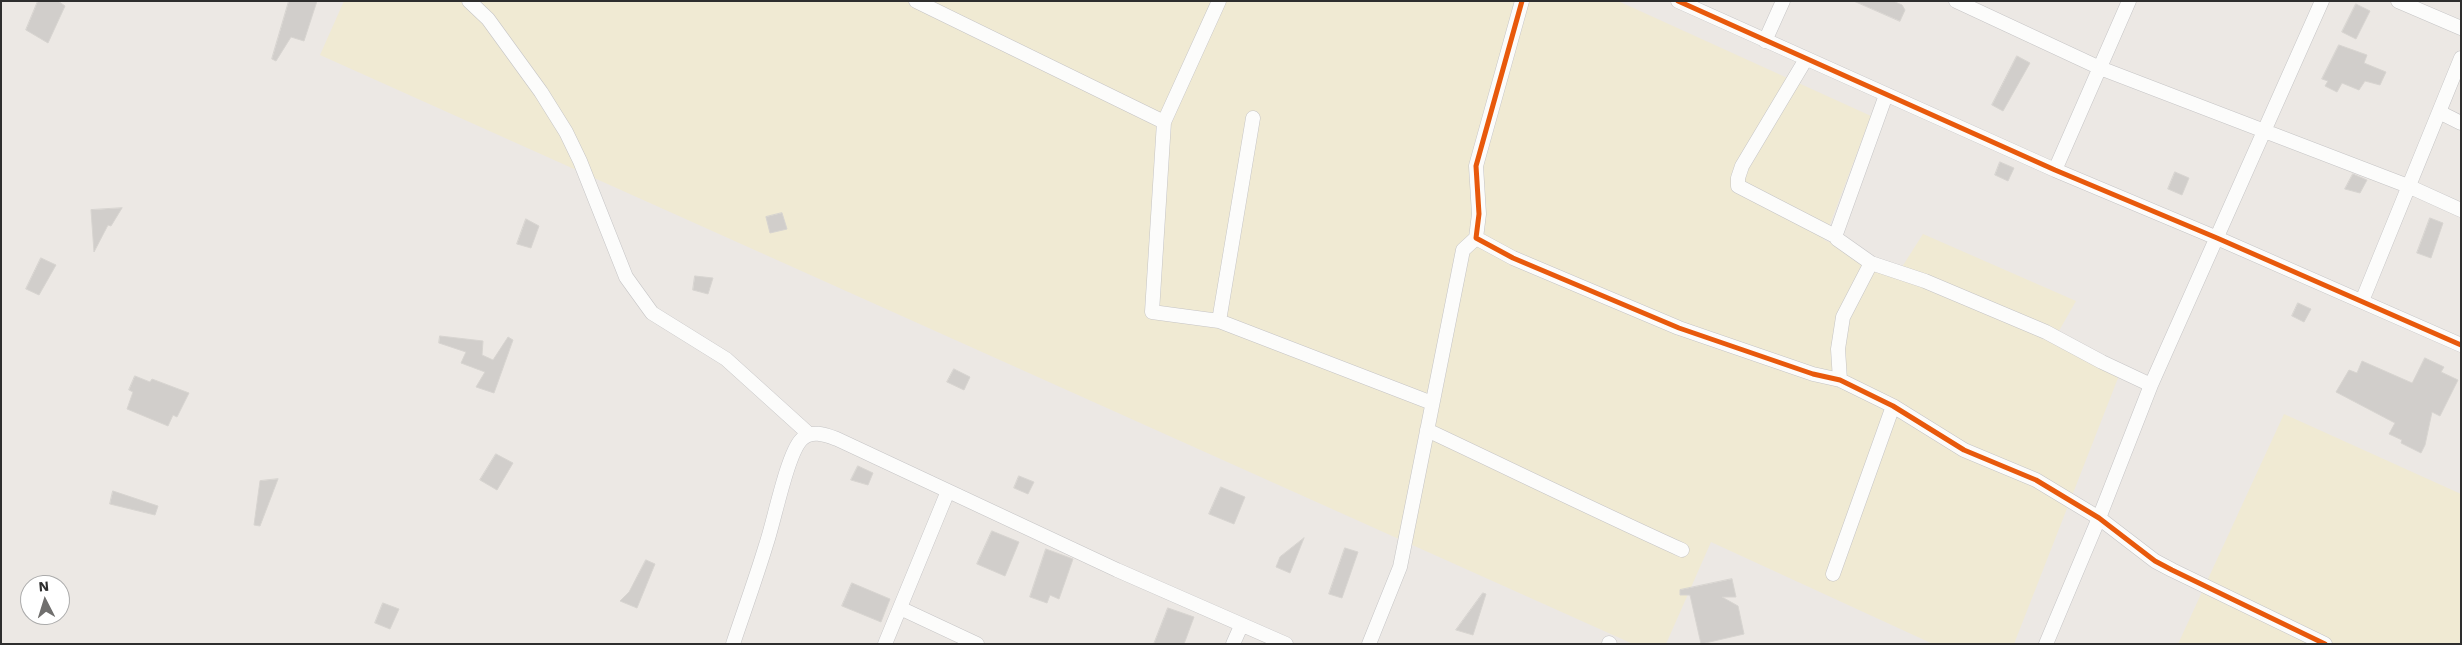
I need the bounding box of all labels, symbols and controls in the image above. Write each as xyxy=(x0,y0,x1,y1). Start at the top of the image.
north arrow xyxy=(20,575,70,625)
text: N xyxy=(38,578,50,594)

